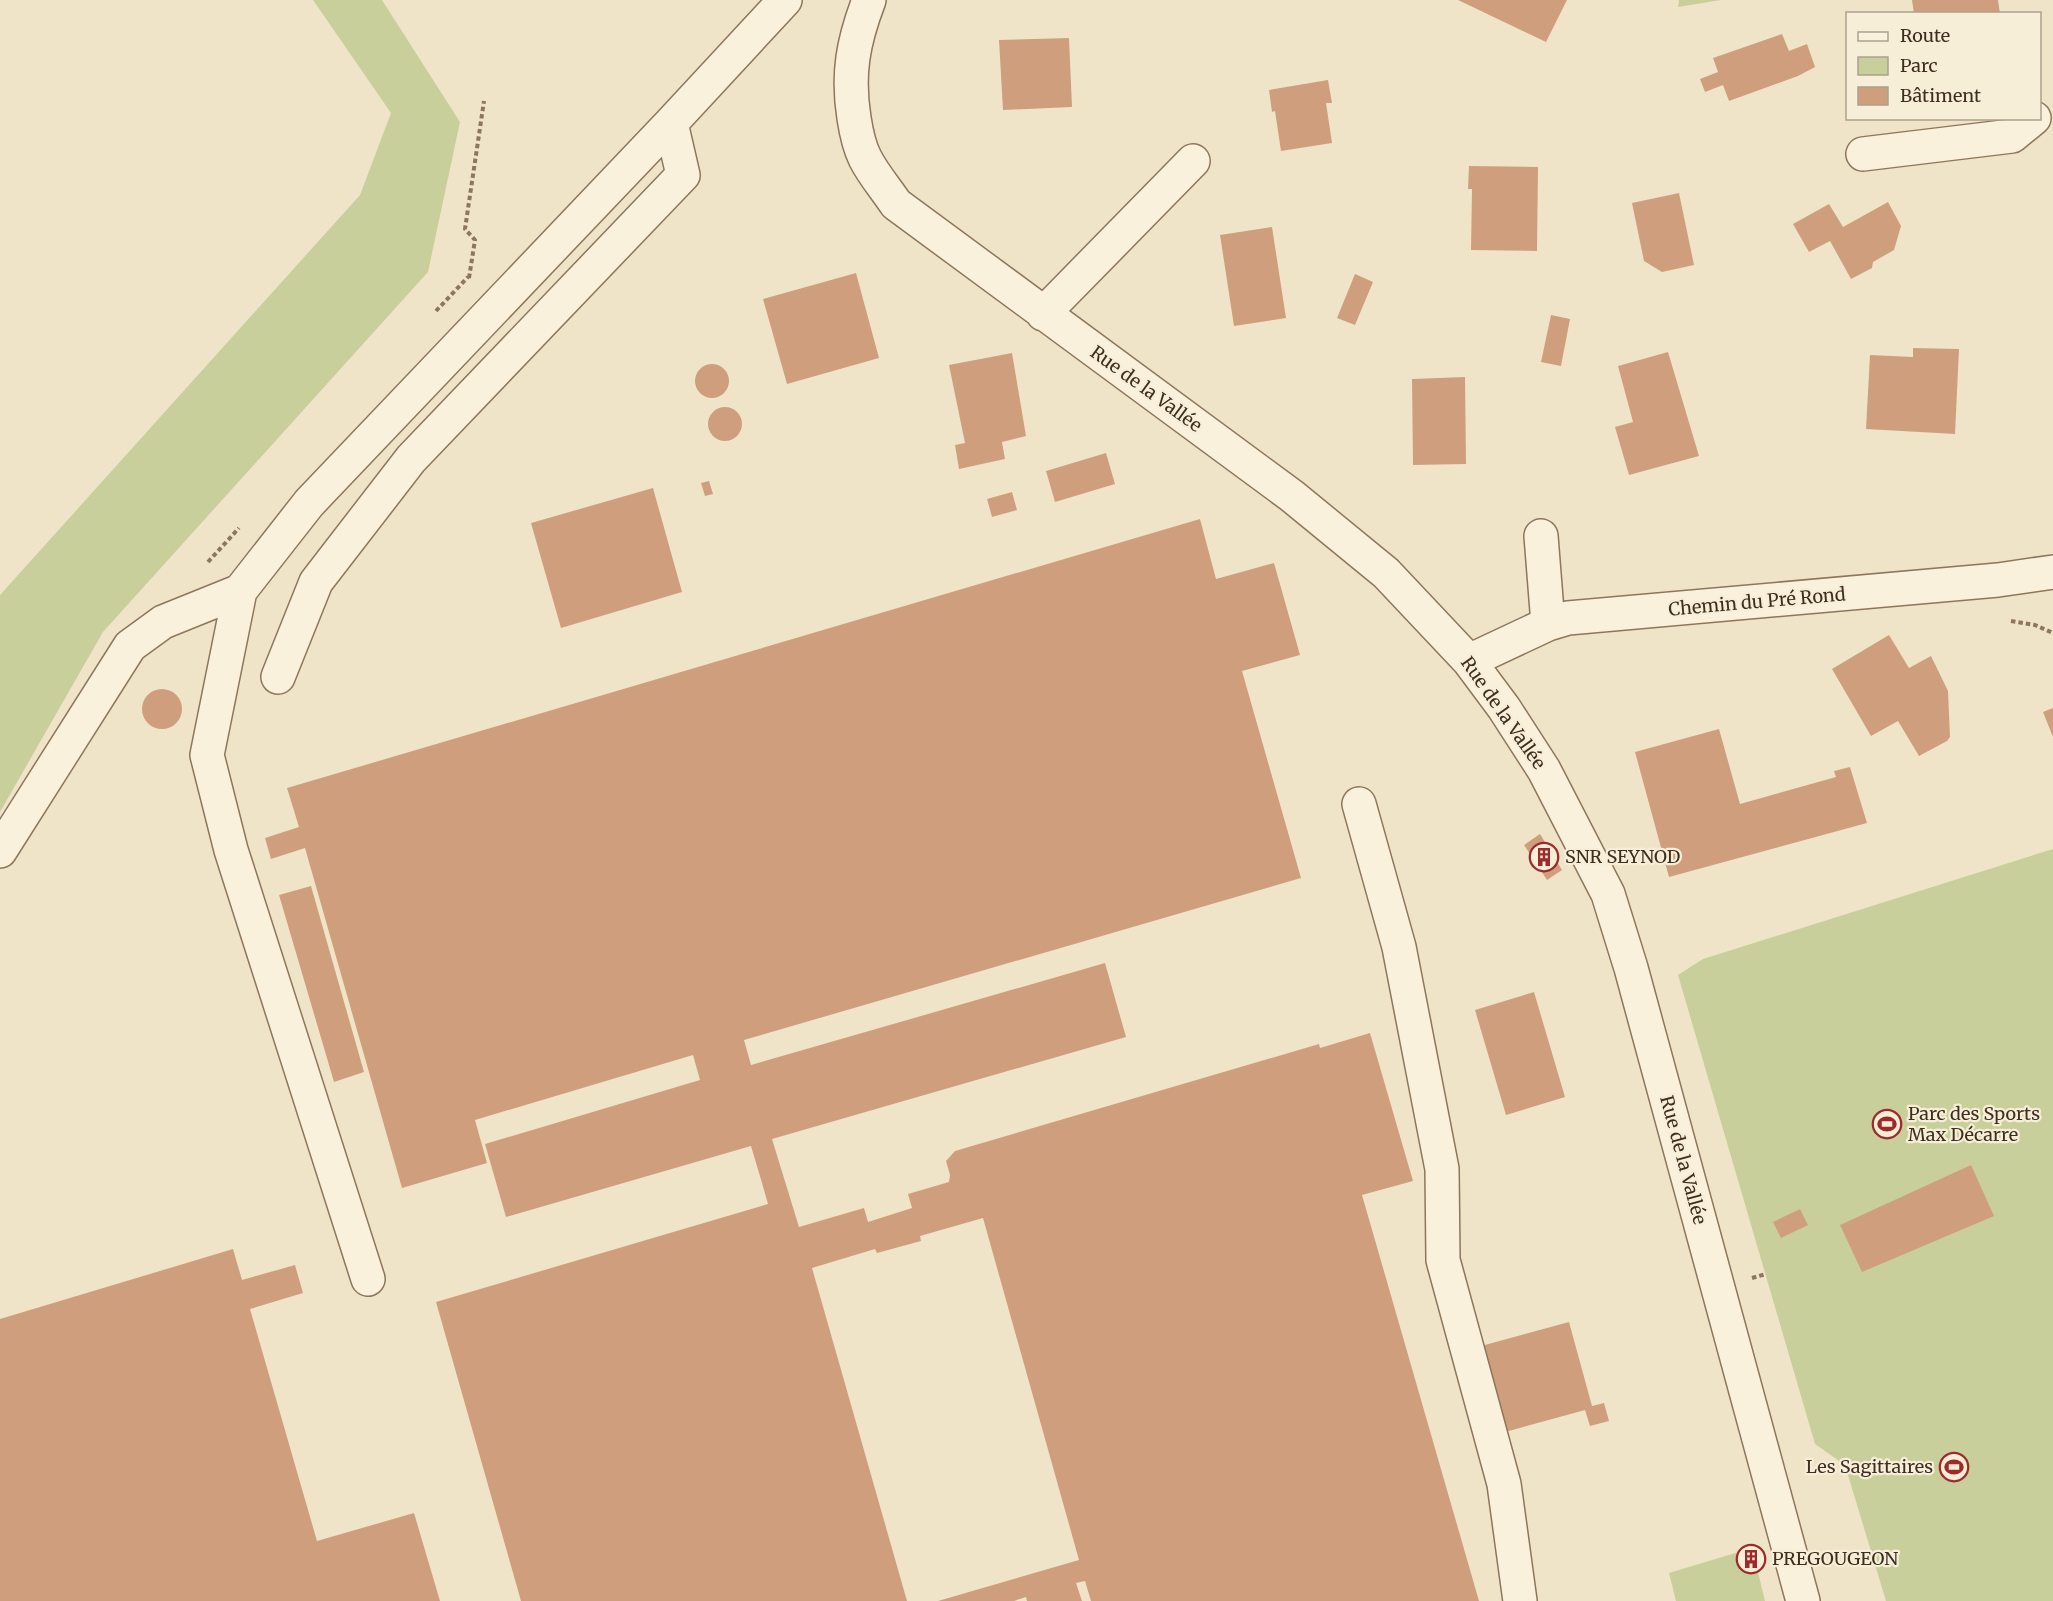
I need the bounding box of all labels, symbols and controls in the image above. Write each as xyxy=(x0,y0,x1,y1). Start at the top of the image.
legend xyxy=(1846,12,2041,120)
text: Route xyxy=(1900,24,1950,47)
text: Parc xyxy=(1900,54,1938,77)
text: Bâtiment xyxy=(1900,84,1981,107)
street label: Rue de la Vallée xyxy=(1086,340,1207,437)
street label: Chemin du Pré Rond xyxy=(1667,582,1847,621)
street label: Rue de la Vallée xyxy=(1456,652,1551,774)
building icon: SNR SEYNOD xyxy=(1528,841,1560,873)
place label: SNR SEYNOD xyxy=(1565,845,1680,868)
street label: Rue de la Vallée xyxy=(1655,1093,1712,1227)
place label: Parc des Sports Max Décarre xyxy=(1908,1102,2040,1146)
sports icon: Parc des Sports Max Décarre xyxy=(1871,1108,1903,1140)
sports icon: Les Sagittaires xyxy=(1938,1451,1970,1483)
place label: Les Sagittaires xyxy=(1806,1455,1933,1478)
building icon: PREGOUGEON xyxy=(1735,1543,1767,1575)
place label: PREGOUGEON xyxy=(1772,1547,1898,1570)

